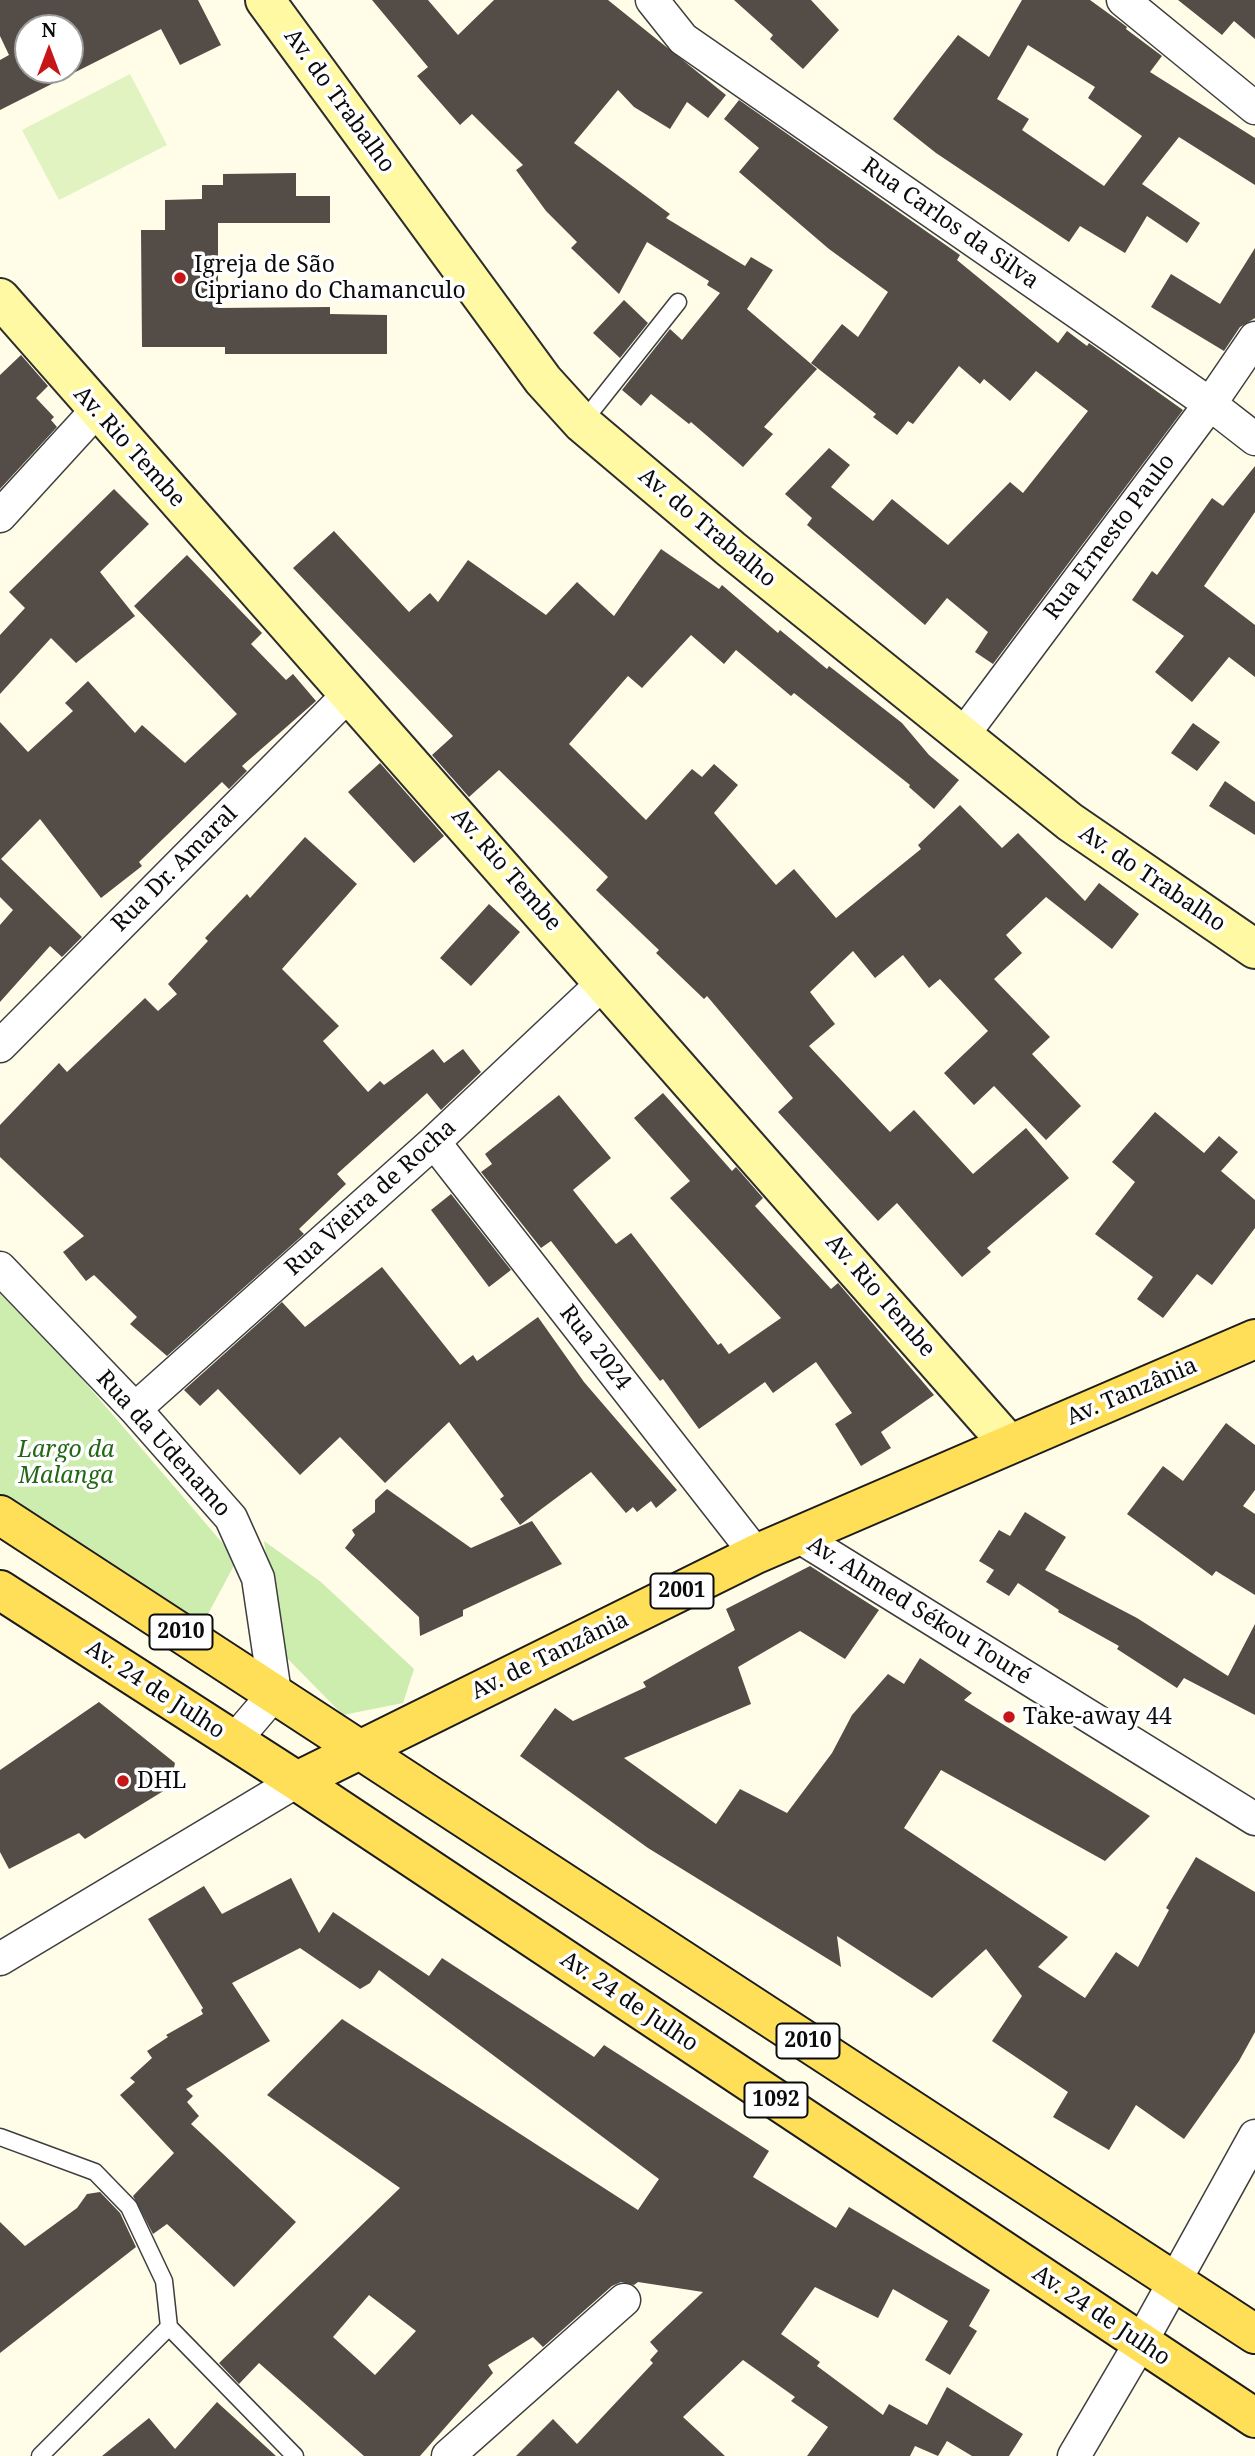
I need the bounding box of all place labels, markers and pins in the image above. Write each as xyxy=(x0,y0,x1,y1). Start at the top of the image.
place label: Igreja de São Cipriano do Chamanculo xyxy=(194,251,466,305)
marker: Igreja de São Cipriano do Chamanculo xyxy=(172,270,188,286)
place label: Take-away 44 xyxy=(1023,1703,1172,1731)
marker: Take-away 44 xyxy=(1001,1709,1017,1725)
place label: DHL xyxy=(137,1767,186,1795)
marker: DHL xyxy=(115,1773,131,1789)

